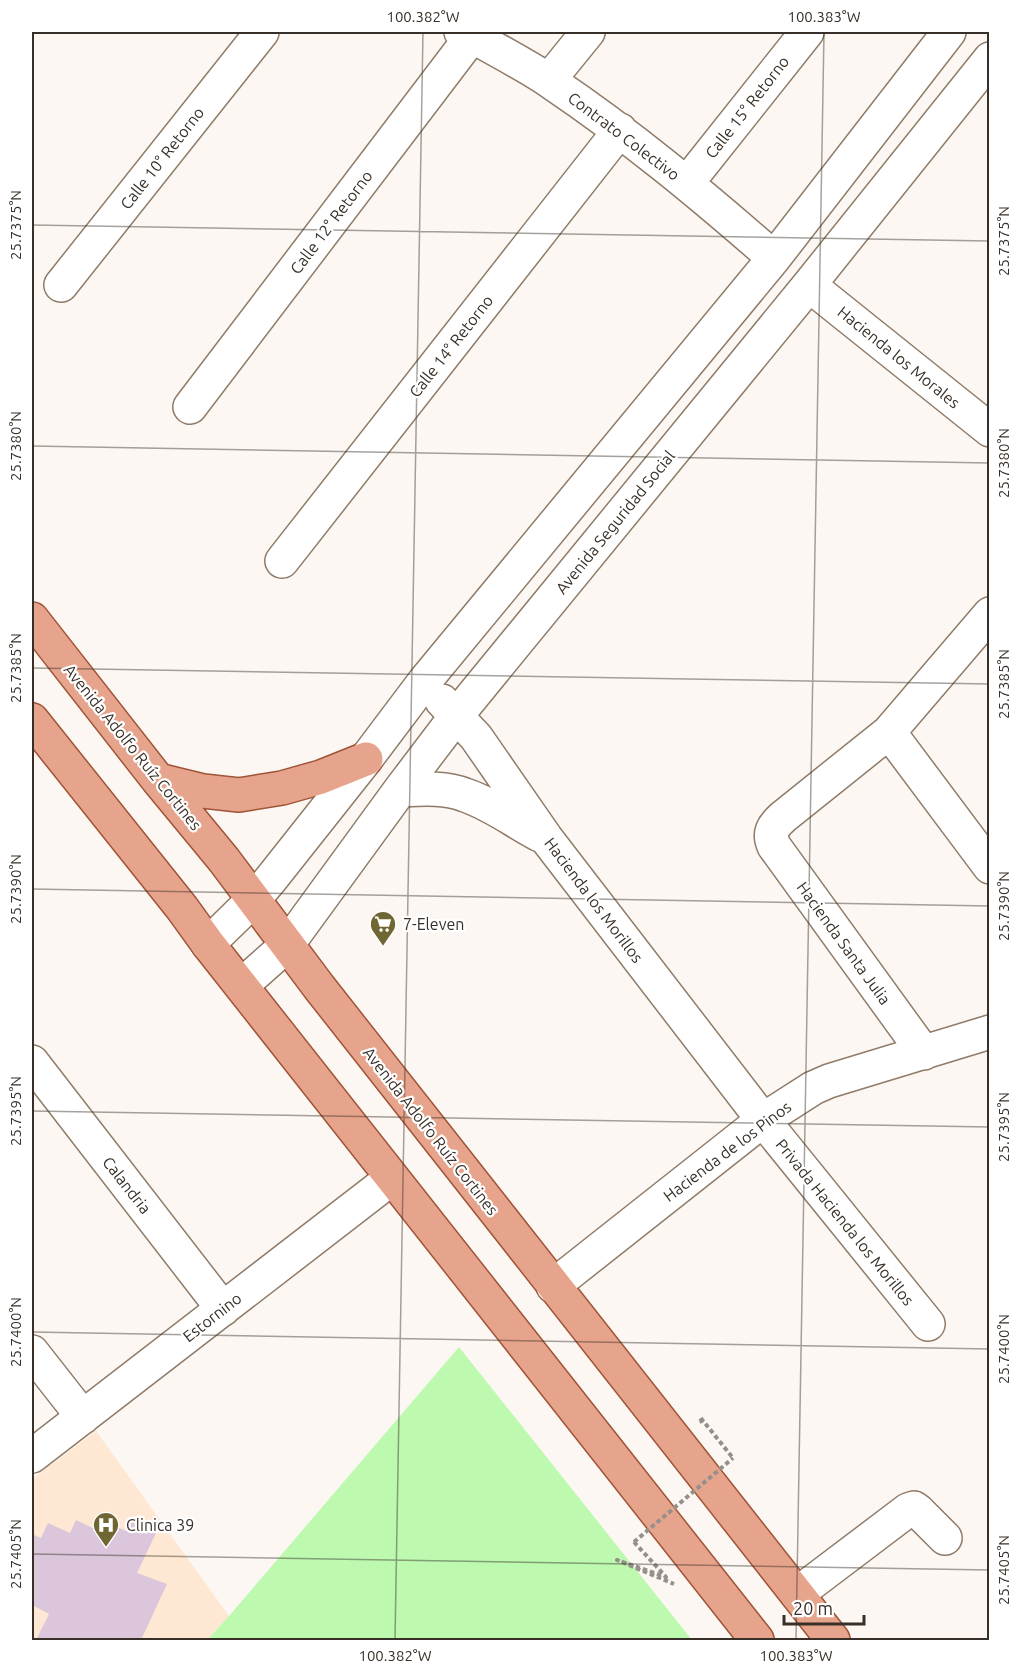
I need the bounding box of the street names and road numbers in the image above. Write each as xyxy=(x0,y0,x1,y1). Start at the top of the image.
street label: Calle 15° Retorno xyxy=(702,52,792,162)
street label: Contrato Colectivo xyxy=(565,88,683,184)
street label: Calle 10° Retorno xyxy=(117,103,207,213)
street label: Calle 12° Retorno xyxy=(286,167,376,277)
street label: Calle 14° Retorno xyxy=(406,291,496,401)
street label: Hacienda los Morales xyxy=(834,302,964,412)
street label: Avenida Seguridad Social xyxy=(552,447,678,597)
street label: Avenida Adolfo Ruíz Cortines xyxy=(61,661,205,833)
street label: Hacienda los Morillos xyxy=(541,834,647,966)
street label: Hacienda Santa Julia xyxy=(793,878,895,1008)
street label: Avenida Adolfo Ruíz Cortines xyxy=(360,1044,502,1218)
street label: Hacienda de los Pinos xyxy=(660,1097,794,1205)
street label: Privada Hacienda los Morillos xyxy=(772,1135,918,1309)
street label: Calandria xyxy=(99,1153,155,1217)
street label: Estornino xyxy=(179,1289,245,1345)

